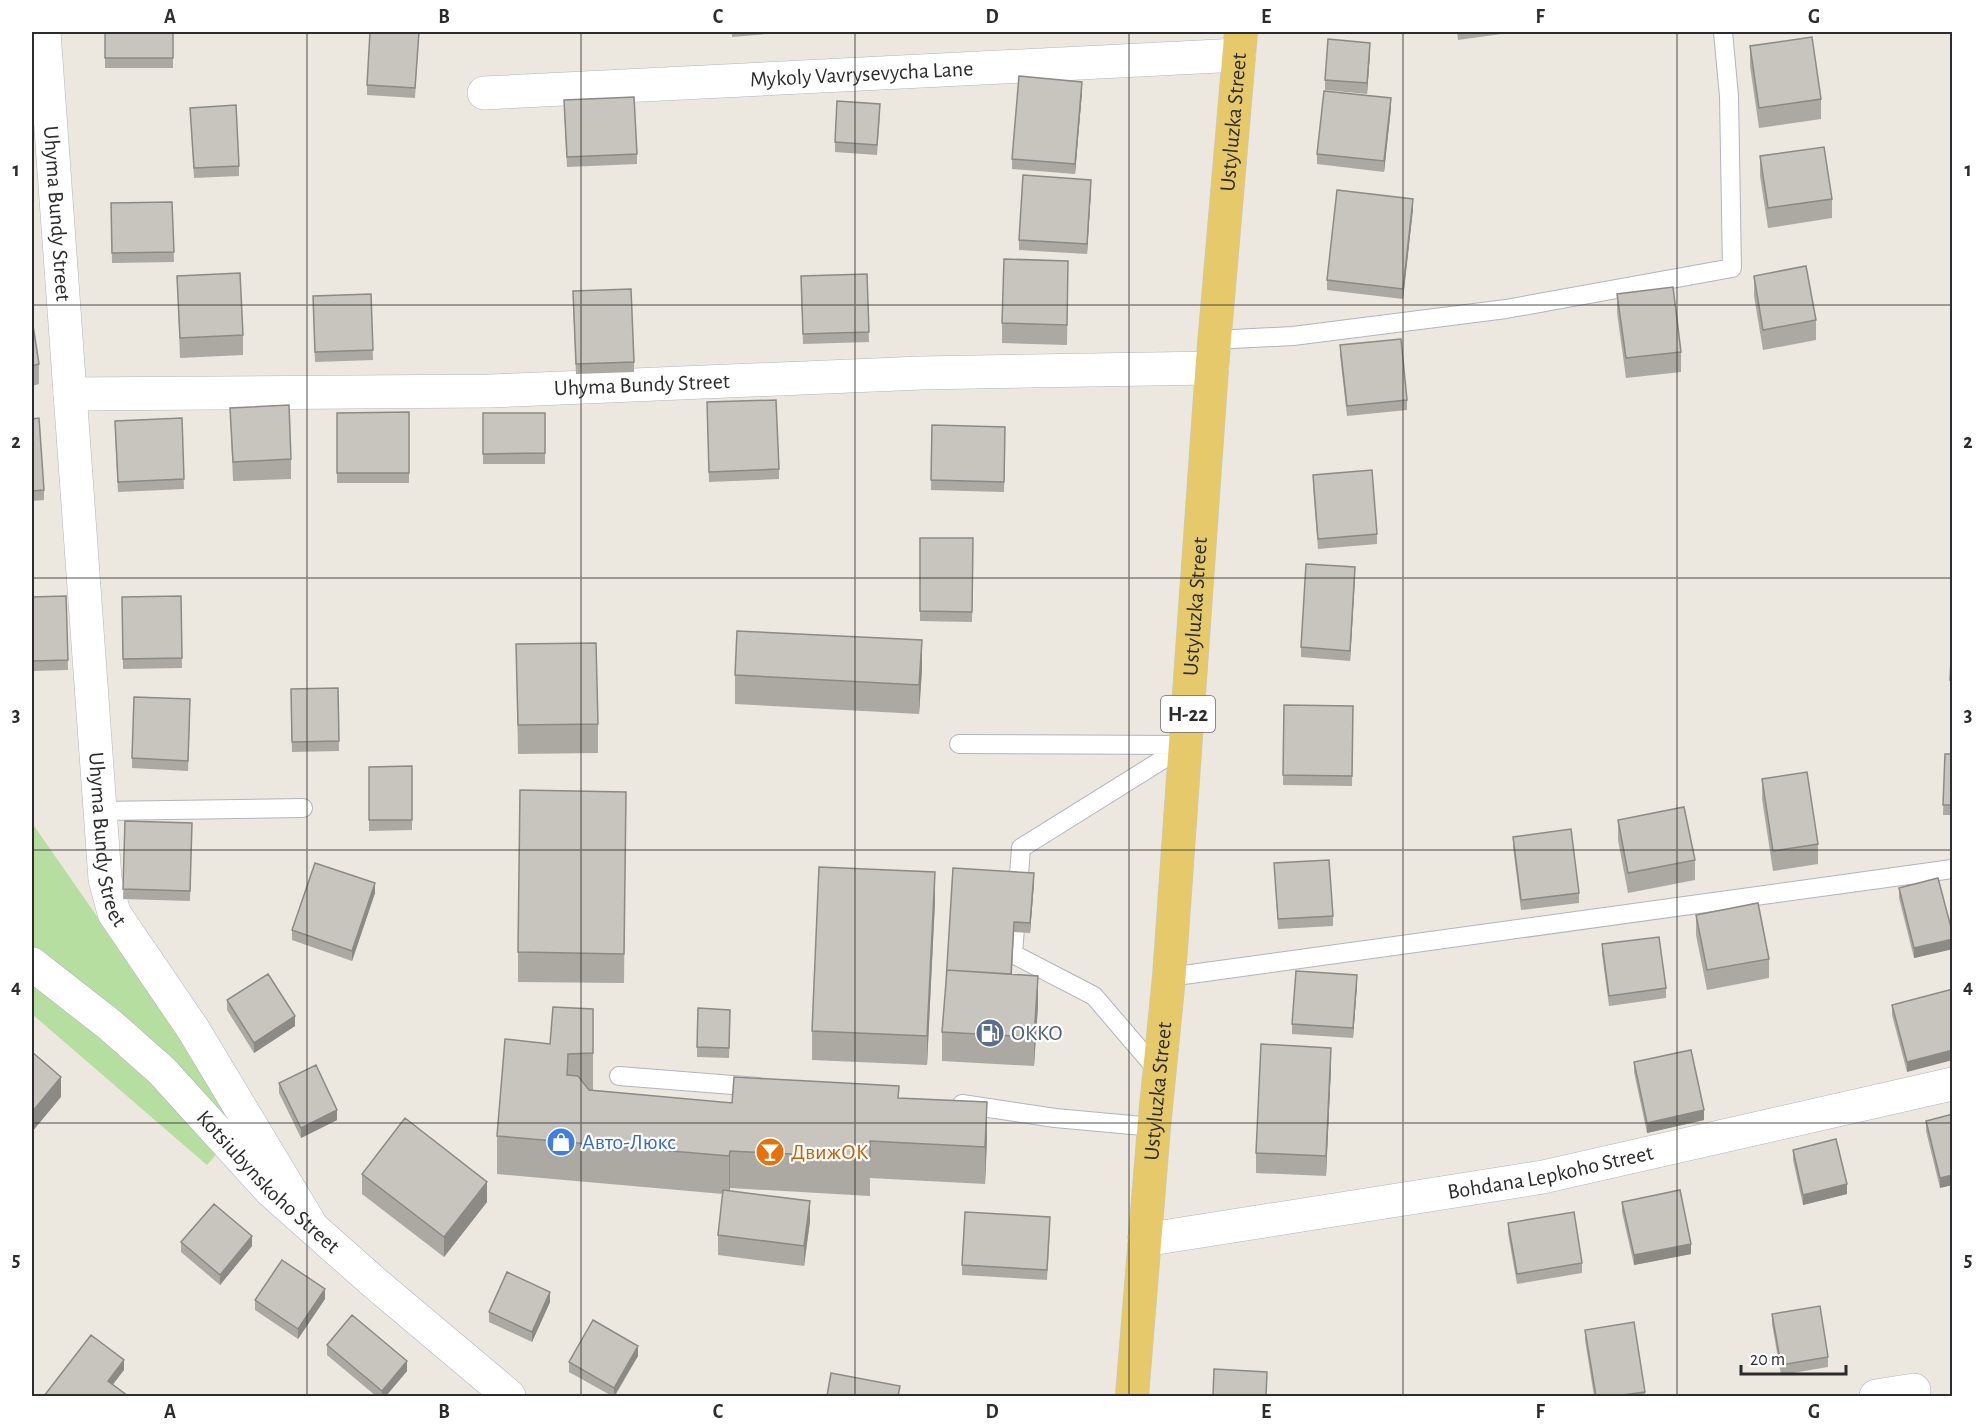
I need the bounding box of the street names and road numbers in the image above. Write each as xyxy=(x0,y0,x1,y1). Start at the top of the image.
street label: Ustyluzka Street xyxy=(1216,52,1250,192)
street label: Mykoly Vavrysevycha Lane xyxy=(749,57,974,91)
street label: Uhyma Bundy Street xyxy=(40,125,74,302)
street label: Uhyma Bundy Street xyxy=(553,370,730,399)
street label: Ustyluzka Street xyxy=(1179,536,1211,677)
road number: Н-22 xyxy=(1161,696,1215,732)
street label: Uhyma Bundy Street xyxy=(85,751,131,931)
street label: Ustyluzka Street xyxy=(1140,1021,1175,1161)
street label: Kotsiubynskoho Street xyxy=(192,1106,344,1257)
street label: Bohdana Lepkoho Street xyxy=(1446,1141,1655,1203)

